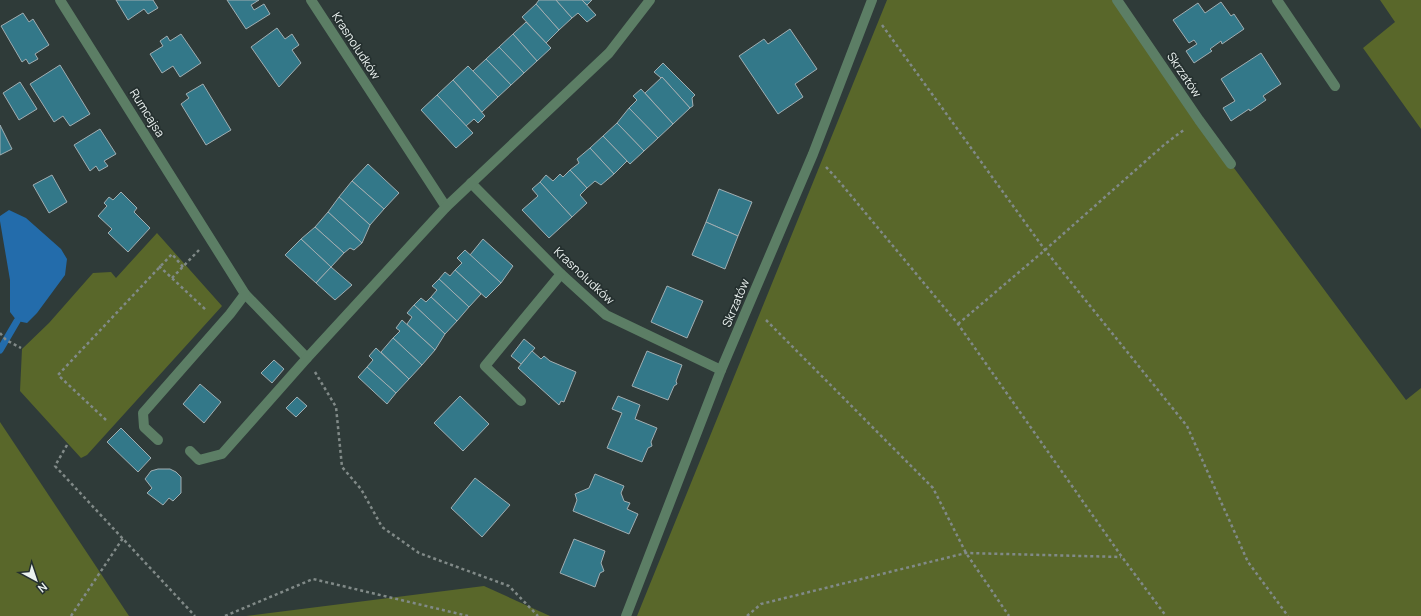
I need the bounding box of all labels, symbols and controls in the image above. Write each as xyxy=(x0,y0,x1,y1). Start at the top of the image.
street label: Krasnoludków xyxy=(328,9,385,83)
street label: Skrzatów xyxy=(1163,49,1206,101)
street label: Rumcajsa xyxy=(126,85,169,140)
street label: Krasnoludków xyxy=(550,243,618,308)
street label: Skrzatów xyxy=(718,276,753,330)
north arrow xyxy=(16,560,56,600)
text: N xyxy=(35,580,51,596)

